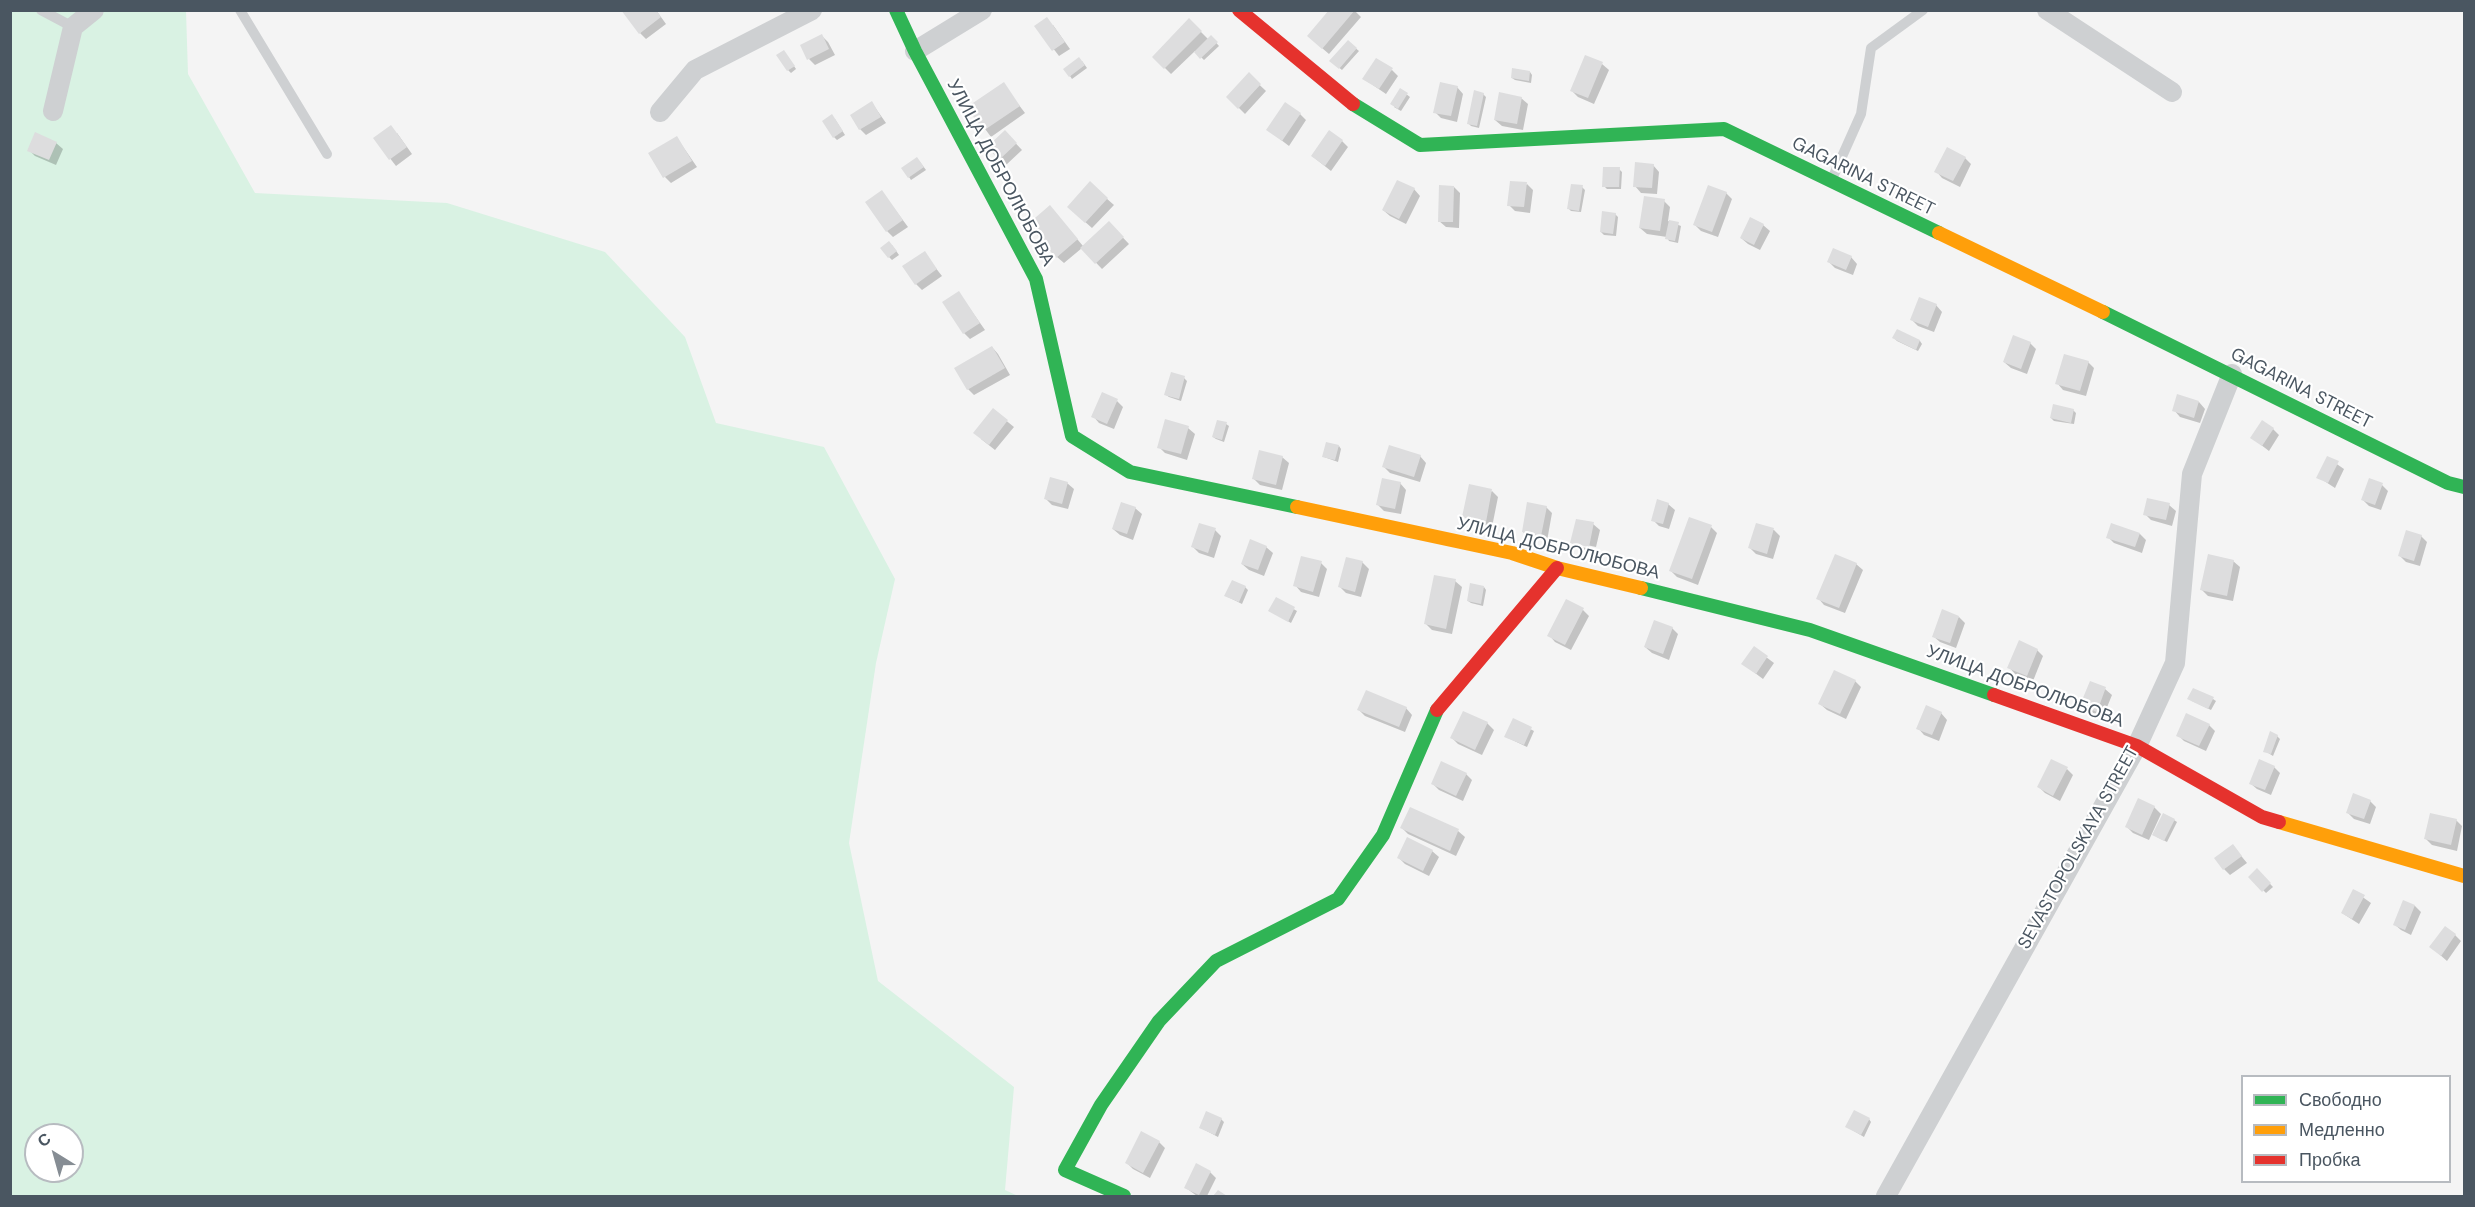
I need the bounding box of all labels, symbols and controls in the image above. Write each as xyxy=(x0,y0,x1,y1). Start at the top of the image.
street label: УЛИЦА ДОБРОЛЮБОВА xyxy=(942,76,1058,270)
street label: GAGARINA STREET xyxy=(1788,133,1938,221)
street label: GAGARINA STREET xyxy=(2227,344,2375,434)
street label: УЛИЦА ДОБРОЛЮБОВА xyxy=(1454,513,1662,585)
street label: УЛИЦА ДОБРОЛЮБОВА xyxy=(1924,641,2126,733)
street label: SEVASTOPOLSKAYA STREET xyxy=(2014,743,2144,953)
legend xyxy=(2241,1075,2451,1183)
text: Свободно xyxy=(2299,1088,2382,1112)
text: Медленно xyxy=(2299,1118,2385,1142)
north arrow xyxy=(24,1123,84,1183)
text: С xyxy=(33,1128,55,1152)
text: Пробка xyxy=(2299,1148,2361,1172)

